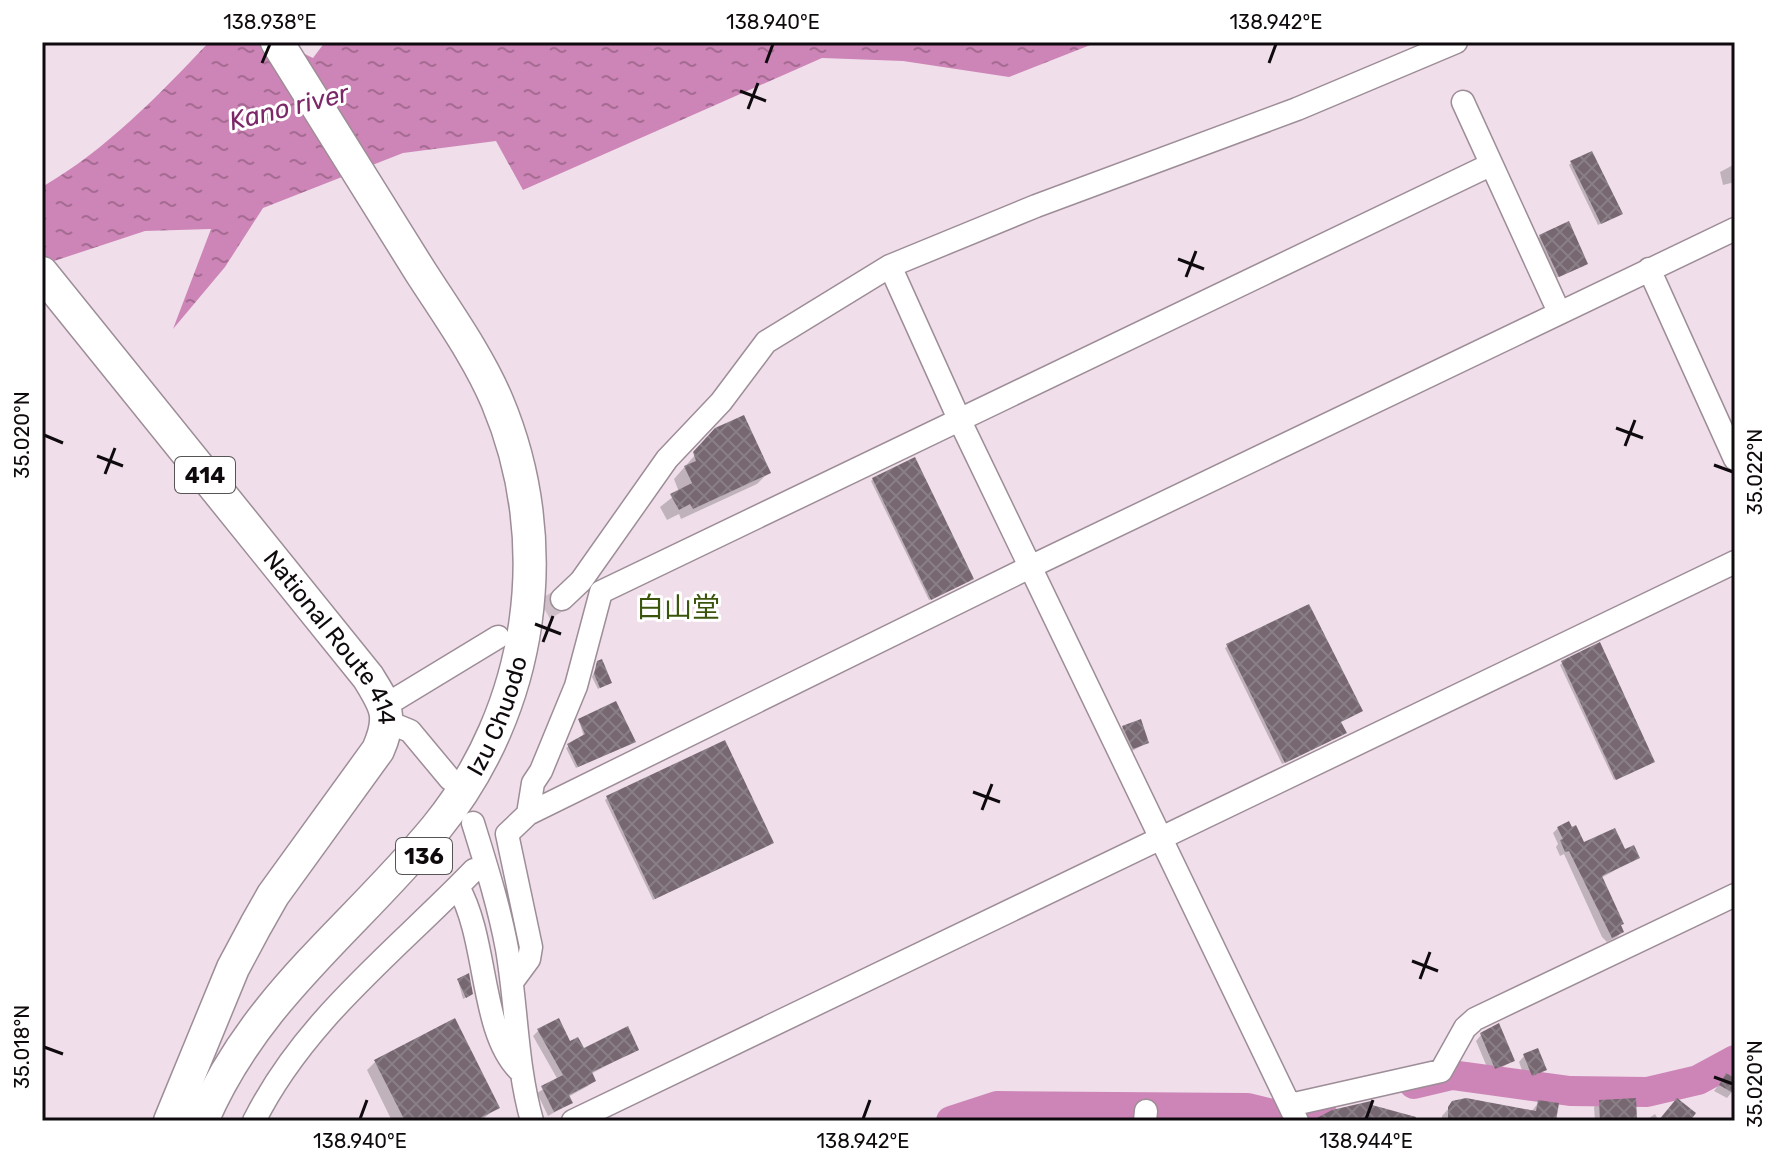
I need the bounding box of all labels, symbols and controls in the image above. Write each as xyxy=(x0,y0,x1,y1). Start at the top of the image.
text: 138.938°E xyxy=(223,10,317,34)
text: 138.940°E xyxy=(726,10,820,34)
text: 138.942°E xyxy=(1230,10,1322,34)
water label: Kano river xyxy=(226,77,353,137)
text: 35.020°N xyxy=(10,391,34,479)
text: 35.022°N xyxy=(1743,429,1767,515)
road number: 414 xyxy=(175,457,235,493)
street label: National Route 414 xyxy=(258,545,401,726)
district label: 白山堂 xyxy=(636,591,720,624)
street label: Izu Chuodo xyxy=(461,653,533,781)
road number: 136 xyxy=(396,838,452,874)
text: 35.018°N xyxy=(10,1005,34,1089)
text: 35.020°N xyxy=(1743,1040,1767,1128)
text: 138.940°E xyxy=(313,1129,407,1153)
text: 138.942°E xyxy=(817,1129,909,1153)
text: 138.944°E xyxy=(1319,1129,1413,1153)

